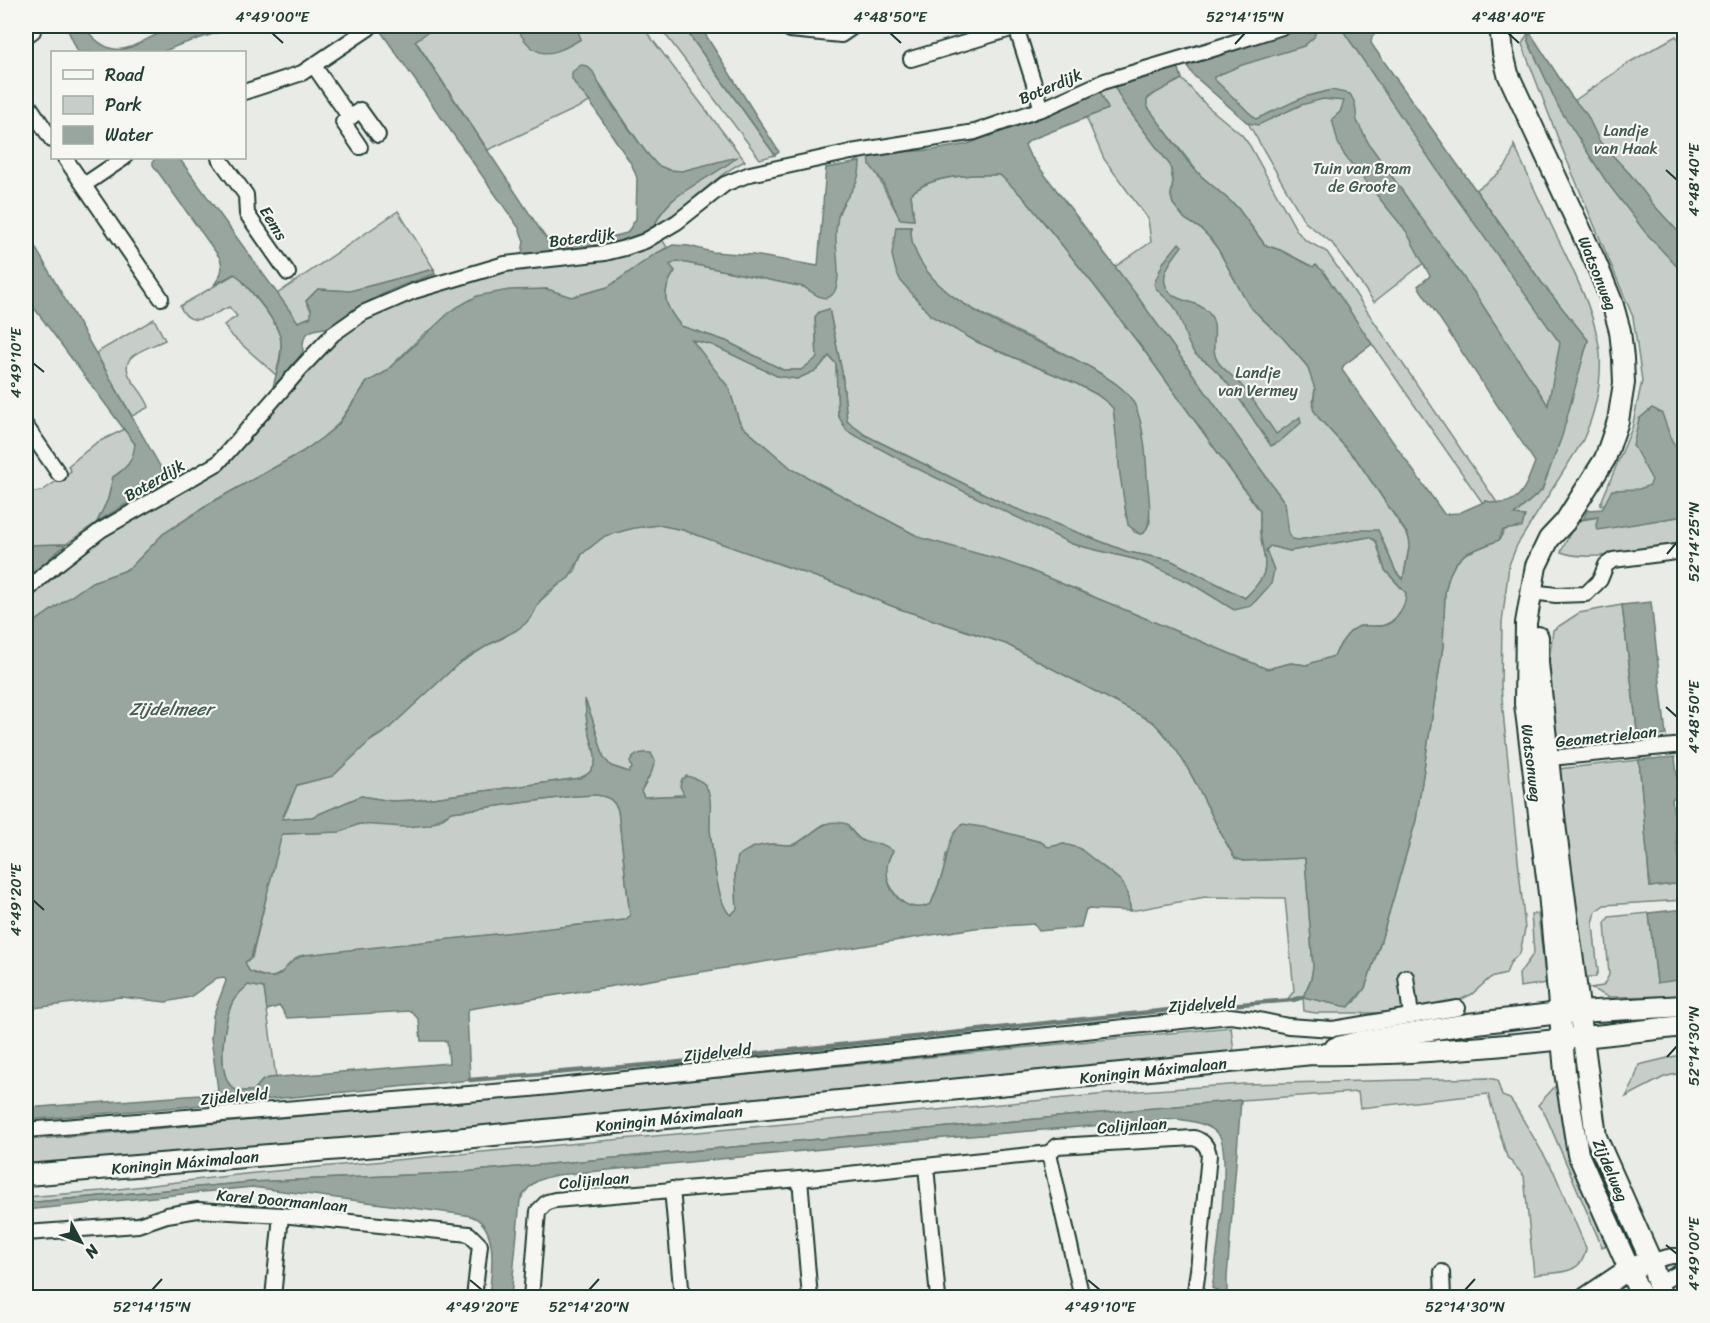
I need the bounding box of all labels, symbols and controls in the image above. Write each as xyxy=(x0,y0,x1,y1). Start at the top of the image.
text: 4°49'00"E xyxy=(235,4,310,30)
text: 4°48'50"E xyxy=(854,4,928,30)
text: 52°14'15"N xyxy=(1206,4,1285,30)
text: 4°48'40"E xyxy=(1471,4,1546,30)
legend xyxy=(51,51,246,159)
text: Road xyxy=(105,59,145,91)
street label: Boterdijk xyxy=(1014,60,1087,113)
text: Park xyxy=(105,89,142,121)
park label: Landje van Haak xyxy=(1594,116,1658,163)
text: Water xyxy=(105,119,154,151)
text: 4°48'40"E xyxy=(1681,142,1707,217)
park label: Tuin van Bram de Groote xyxy=(1313,154,1411,201)
street label: Eems xyxy=(252,200,296,247)
street label: Boterdijk xyxy=(547,219,617,256)
street label: Watsonweg xyxy=(1569,231,1626,315)
text: 4°49'10"E xyxy=(3,326,29,398)
park label: Landje van Vermey xyxy=(1218,358,1298,405)
street label: Boterdijk xyxy=(118,451,191,510)
text: 52°14'25"N xyxy=(1681,501,1707,582)
text: 4°48'50"E xyxy=(1681,679,1707,754)
water label: Zijdelmeer xyxy=(129,693,216,725)
street label: Geometrielaan xyxy=(1554,717,1659,756)
street label: Watsonweg xyxy=(1512,722,1551,804)
text: 4°49'20"E xyxy=(3,862,29,936)
street label: Zijdelveld xyxy=(1167,988,1238,1021)
text: 52°14'30"N xyxy=(1681,1005,1707,1086)
street label: Zijdelveld xyxy=(682,1034,754,1070)
street label: Koningin Máximalaan xyxy=(1078,1048,1229,1093)
street label: Zijdelveld xyxy=(199,1079,271,1114)
street label: Koningin Máximalaan xyxy=(594,1096,745,1141)
street label: Colijnlaan xyxy=(1096,1109,1168,1142)
street label: Zijdelweg xyxy=(1584,1134,1637,1206)
street label: Koningin Máximalaan xyxy=(110,1142,260,1183)
street label: Colijnlaan xyxy=(558,1163,631,1198)
street label: Karel Doormanlaan xyxy=(215,1180,349,1221)
north arrow xyxy=(51,1212,111,1272)
text: 4°49'00"E xyxy=(1681,1216,1707,1291)
text: N xyxy=(77,1237,107,1266)
text: 52°14'15"N xyxy=(113,1294,192,1320)
text: 4°49'20"E xyxy=(446,1294,520,1320)
text: 52°14'20"N xyxy=(549,1294,630,1320)
text: 4°49'10"E xyxy=(1065,1294,1137,1320)
text: 52°14'30"N xyxy=(1425,1294,1506,1320)

